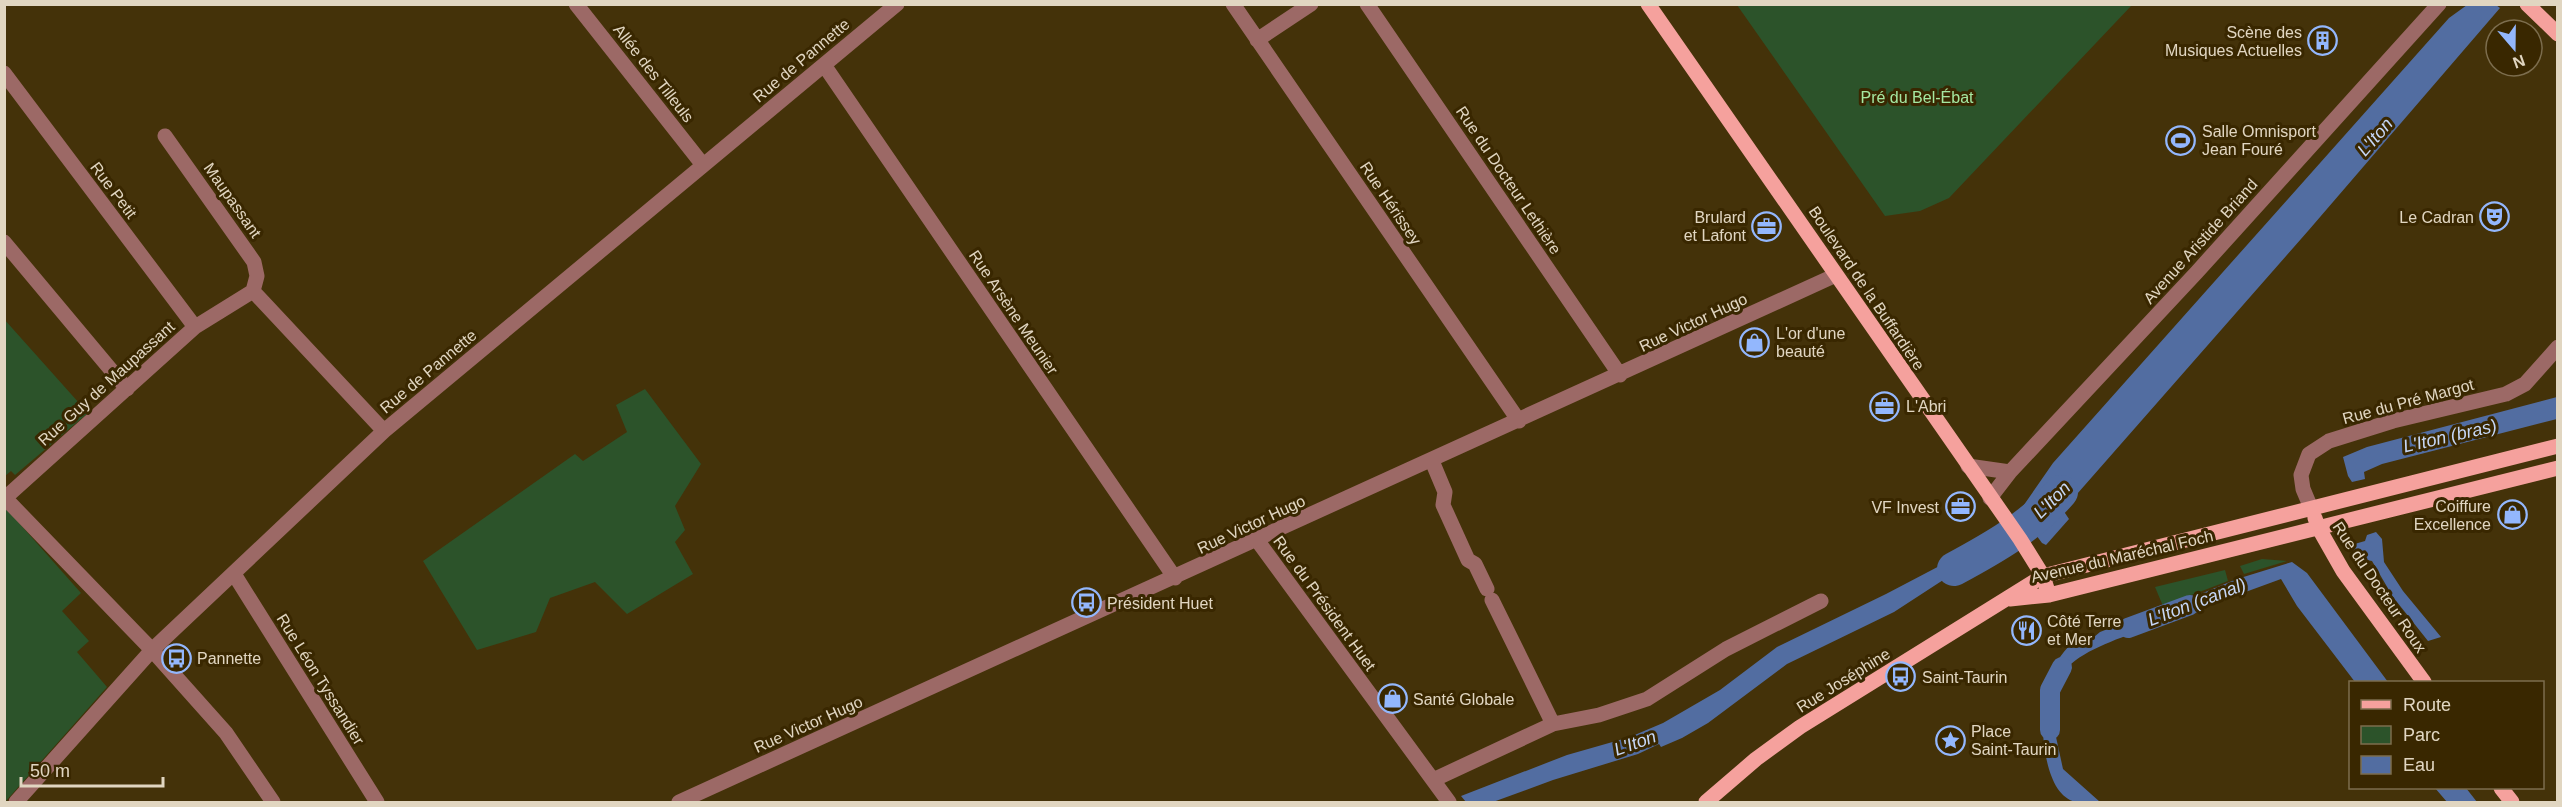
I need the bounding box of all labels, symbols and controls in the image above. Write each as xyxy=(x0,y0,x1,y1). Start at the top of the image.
street label: Rue de Pannette xyxy=(750,15,853,105)
north arrow xyxy=(2484,18,2544,78)
street label: Allée des Tilleuls xyxy=(610,21,697,125)
place label: Scène des Musiques Actuelles xyxy=(2165,24,2302,59)
building icon: Scène des Musiques Actuelles xyxy=(2307,25,2339,57)
text: N xyxy=(2511,52,2527,72)
park label: Pré du Bel-Ébat xyxy=(1861,88,1974,106)
street label: Rue du Docteur Lethière xyxy=(1453,103,1564,257)
water label: L'Iton xyxy=(2353,114,2397,160)
place label: Salle Omnisport Jean Fouré xyxy=(2202,123,2316,158)
sports icon: Salle Omnisport Jean Fouré xyxy=(2165,124,2197,156)
street label: Rue Petit xyxy=(87,159,141,222)
street label: Rue Hérissey xyxy=(1357,159,1424,248)
street label: Maupassant xyxy=(201,160,265,241)
street label: Avenue Aristide Briand xyxy=(2140,176,2261,307)
theatre icon: Le Cadran xyxy=(2479,201,2511,233)
street label: Boulevard de la Buffardière xyxy=(1805,203,1928,373)
place label: Brulard et Lafont xyxy=(1684,209,1747,244)
place label: Le Cadran xyxy=(2399,209,2474,226)
office icon: Brulard et Lafont xyxy=(1751,210,1783,242)
street label: Rue Arsène Meunier xyxy=(966,247,1062,378)
street label: Rue Victor Hugo xyxy=(1637,290,1750,355)
street label: Rue Guy de Maupassant xyxy=(35,317,178,449)
place label: L'or d'une beauté xyxy=(1776,325,1845,360)
street label: Rue de Pannette xyxy=(377,326,480,416)
shop icon: L'or d'une beauté xyxy=(1739,326,1771,358)
street label: Rue du Pré Margot xyxy=(2341,376,2476,427)
office icon: L'Abri xyxy=(1869,390,1901,422)
place label: L'Abri xyxy=(1906,398,1946,415)
water label: L'Iton (bras) xyxy=(2401,416,2499,456)
water label: L'Iton xyxy=(2030,478,2074,522)
office icon: VF Invest xyxy=(1944,491,1976,523)
street label: Rue Victor Hugo xyxy=(1195,492,1308,557)
place label: Coiffure Excellence xyxy=(2414,498,2491,533)
place label: VF Invest xyxy=(1871,499,1940,516)
shop icon: Coiffure Excellence xyxy=(2496,499,2528,531)
street label: Rue du Docteur Roux xyxy=(2330,519,2430,656)
street label: Avenue du Maréchal Foch xyxy=(2029,527,2215,586)
street label: Rue du Président Huet xyxy=(1270,533,1379,674)
water label: L'Iton (canal) xyxy=(2145,574,2249,630)
bus stop icon: Président Huet xyxy=(1070,587,1102,619)
place label: Président Huet xyxy=(1107,595,1213,612)
street label: Rue Léon Tyssandier xyxy=(273,611,368,748)
place label: Côté Terre et Mer xyxy=(2047,613,2122,648)
restaurant icon: Côté Terre et Mer xyxy=(2010,614,2042,646)
bus stop icon: Pannette xyxy=(160,642,192,674)
street label: Rue Joséphine xyxy=(1793,645,1893,716)
place label: Pannette xyxy=(197,650,261,667)
bus stop icon: Saint-Taurin xyxy=(1885,661,1917,693)
place label: Saint-Taurin xyxy=(1922,669,2007,686)
legend xyxy=(2349,681,2544,789)
shop icon: Santé Globale xyxy=(1376,683,1408,715)
place label: Santé Globale xyxy=(1413,691,1515,708)
street label: Rue Victor Hugo xyxy=(751,693,865,756)
text: Route xyxy=(2403,695,2451,715)
place label: Place Saint-Taurin xyxy=(1971,723,2056,758)
place icon: Place Saint-Taurin xyxy=(1934,724,1966,756)
text: Parc xyxy=(2403,725,2440,745)
water label: L'Iton xyxy=(1611,726,1659,760)
scale bar xyxy=(21,750,164,788)
text: Eau xyxy=(2403,755,2435,775)
text: 50 m xyxy=(30,761,70,781)

